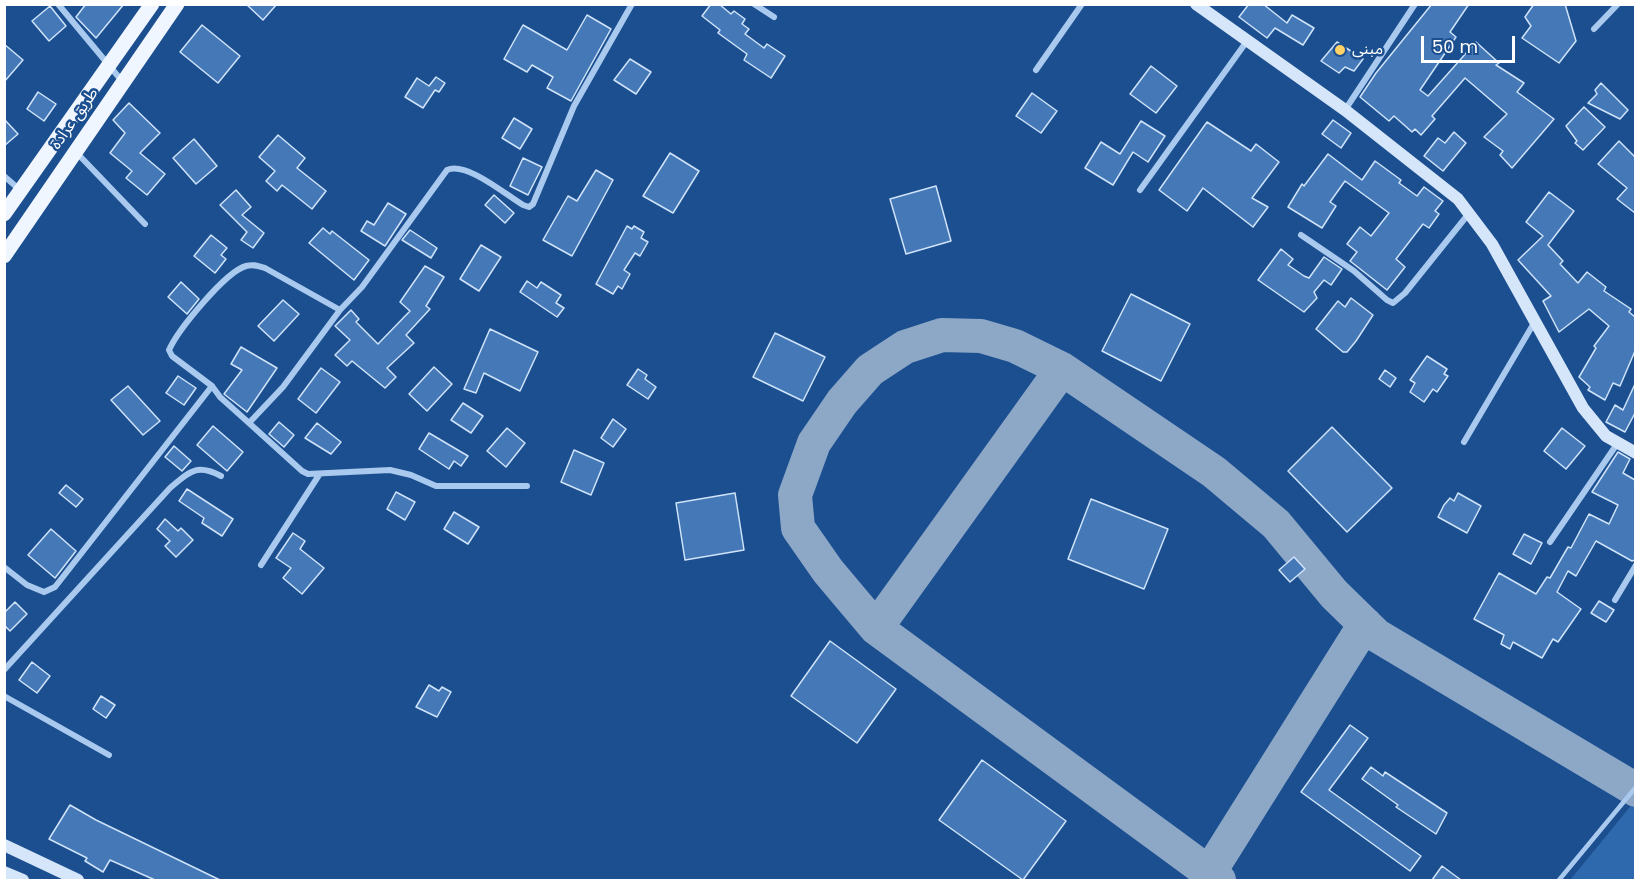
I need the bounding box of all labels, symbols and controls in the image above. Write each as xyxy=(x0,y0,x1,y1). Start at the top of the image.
scale bar xyxy=(1424,24,1518,62)
text: 50 m xyxy=(1432,34,1478,59)
place label: مبنى xyxy=(1352,40,1383,60)
marker: مبنى xyxy=(1333,43,1347,57)
street label: طريق عرادة xyxy=(47,85,103,153)

